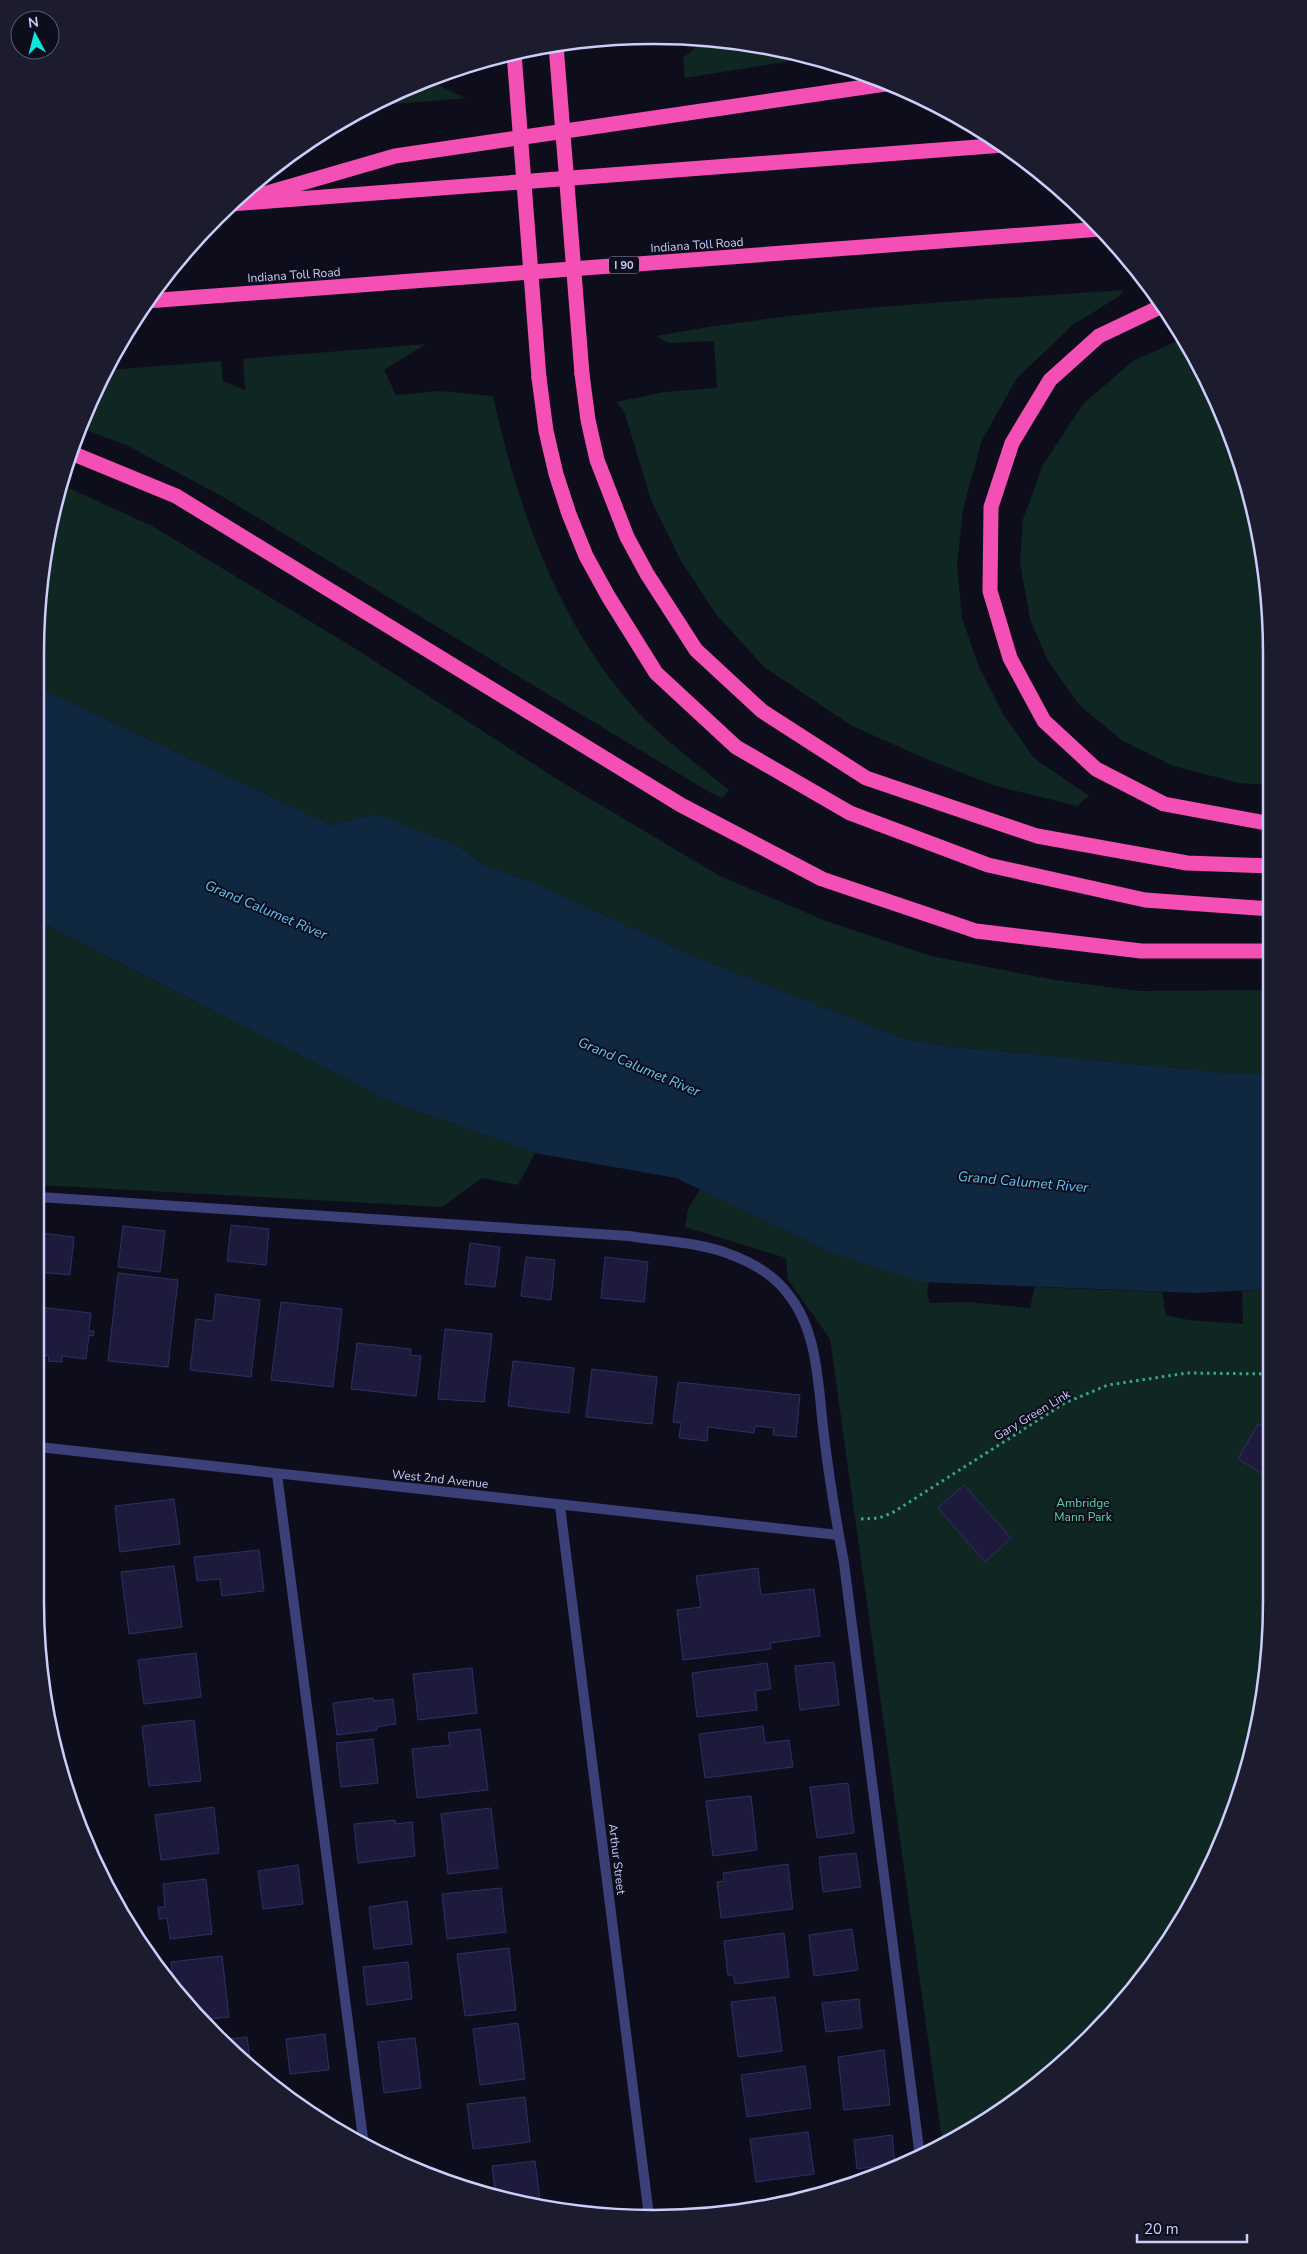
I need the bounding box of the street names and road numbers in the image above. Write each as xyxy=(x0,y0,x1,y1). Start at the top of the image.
street label: Indiana Toll Road xyxy=(650,234,744,256)
road number: I 90 xyxy=(609,256,639,274)
street label: Indiana Toll Road xyxy=(247,264,341,286)
street label: Gary Green Link xyxy=(991,1385,1074,1444)
street label: West 2nd Avenue xyxy=(391,1466,489,1492)
street label: Arthur Street xyxy=(605,1823,629,1896)

